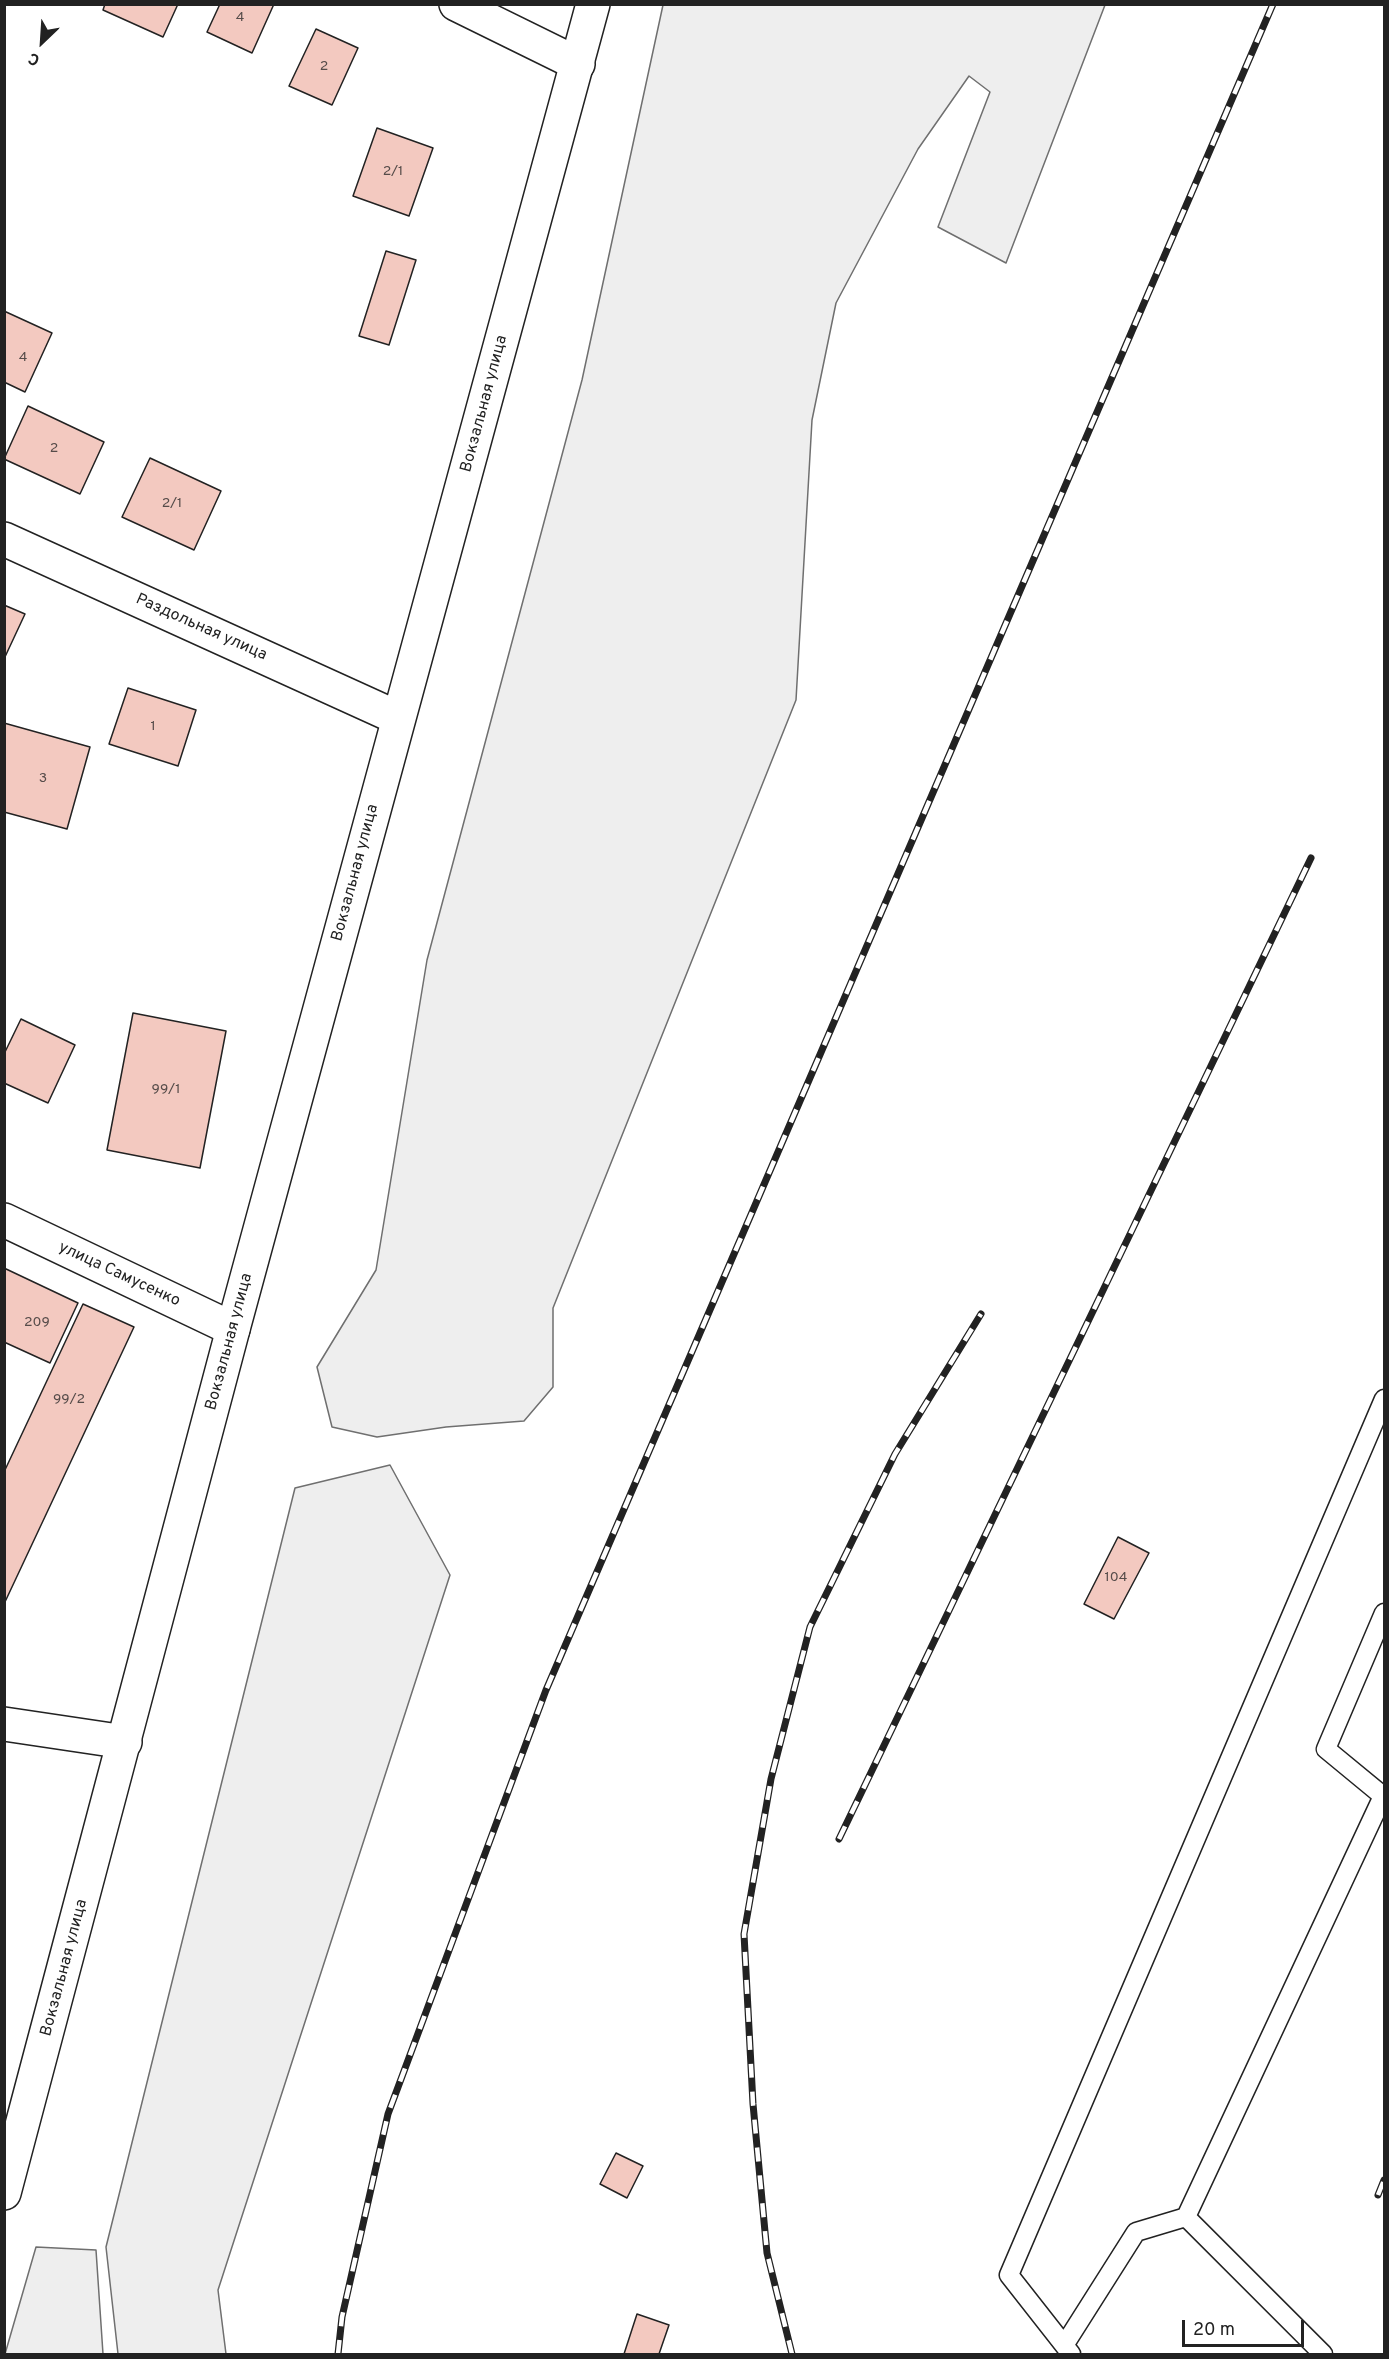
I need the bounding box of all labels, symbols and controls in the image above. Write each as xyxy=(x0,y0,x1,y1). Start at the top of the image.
house number: 4 xyxy=(236,10,244,26)
north arrow xyxy=(12,12,72,72)
text: С xyxy=(26,47,43,70)
house number: 2 xyxy=(320,59,328,75)
house number: 2/1 xyxy=(383,164,403,180)
street label: Вокзальная улица xyxy=(457,333,513,475)
house number: 4 xyxy=(19,350,27,366)
house number: 2 xyxy=(50,441,58,457)
house number: 2/1 xyxy=(162,496,182,512)
street label: Раздольная улица xyxy=(132,590,270,666)
house number: 1 xyxy=(150,719,156,735)
house number: 3 xyxy=(39,771,47,787)
street label: Вокзальная улица xyxy=(328,802,384,944)
house number: 99/1 xyxy=(152,1082,180,1098)
street label: улица Самусенко xyxy=(55,1238,183,1312)
street label: Вокзальная улица xyxy=(202,1271,258,1413)
house number: 209 xyxy=(24,1315,50,1331)
house number: 99/2 xyxy=(53,1392,85,1408)
house number: 104 xyxy=(1105,1570,1127,1586)
street label: Вокзальная улица xyxy=(37,1897,93,2039)
scale bar xyxy=(1185,2308,1306,2346)
text: 20 m xyxy=(1193,2319,1235,2342)

